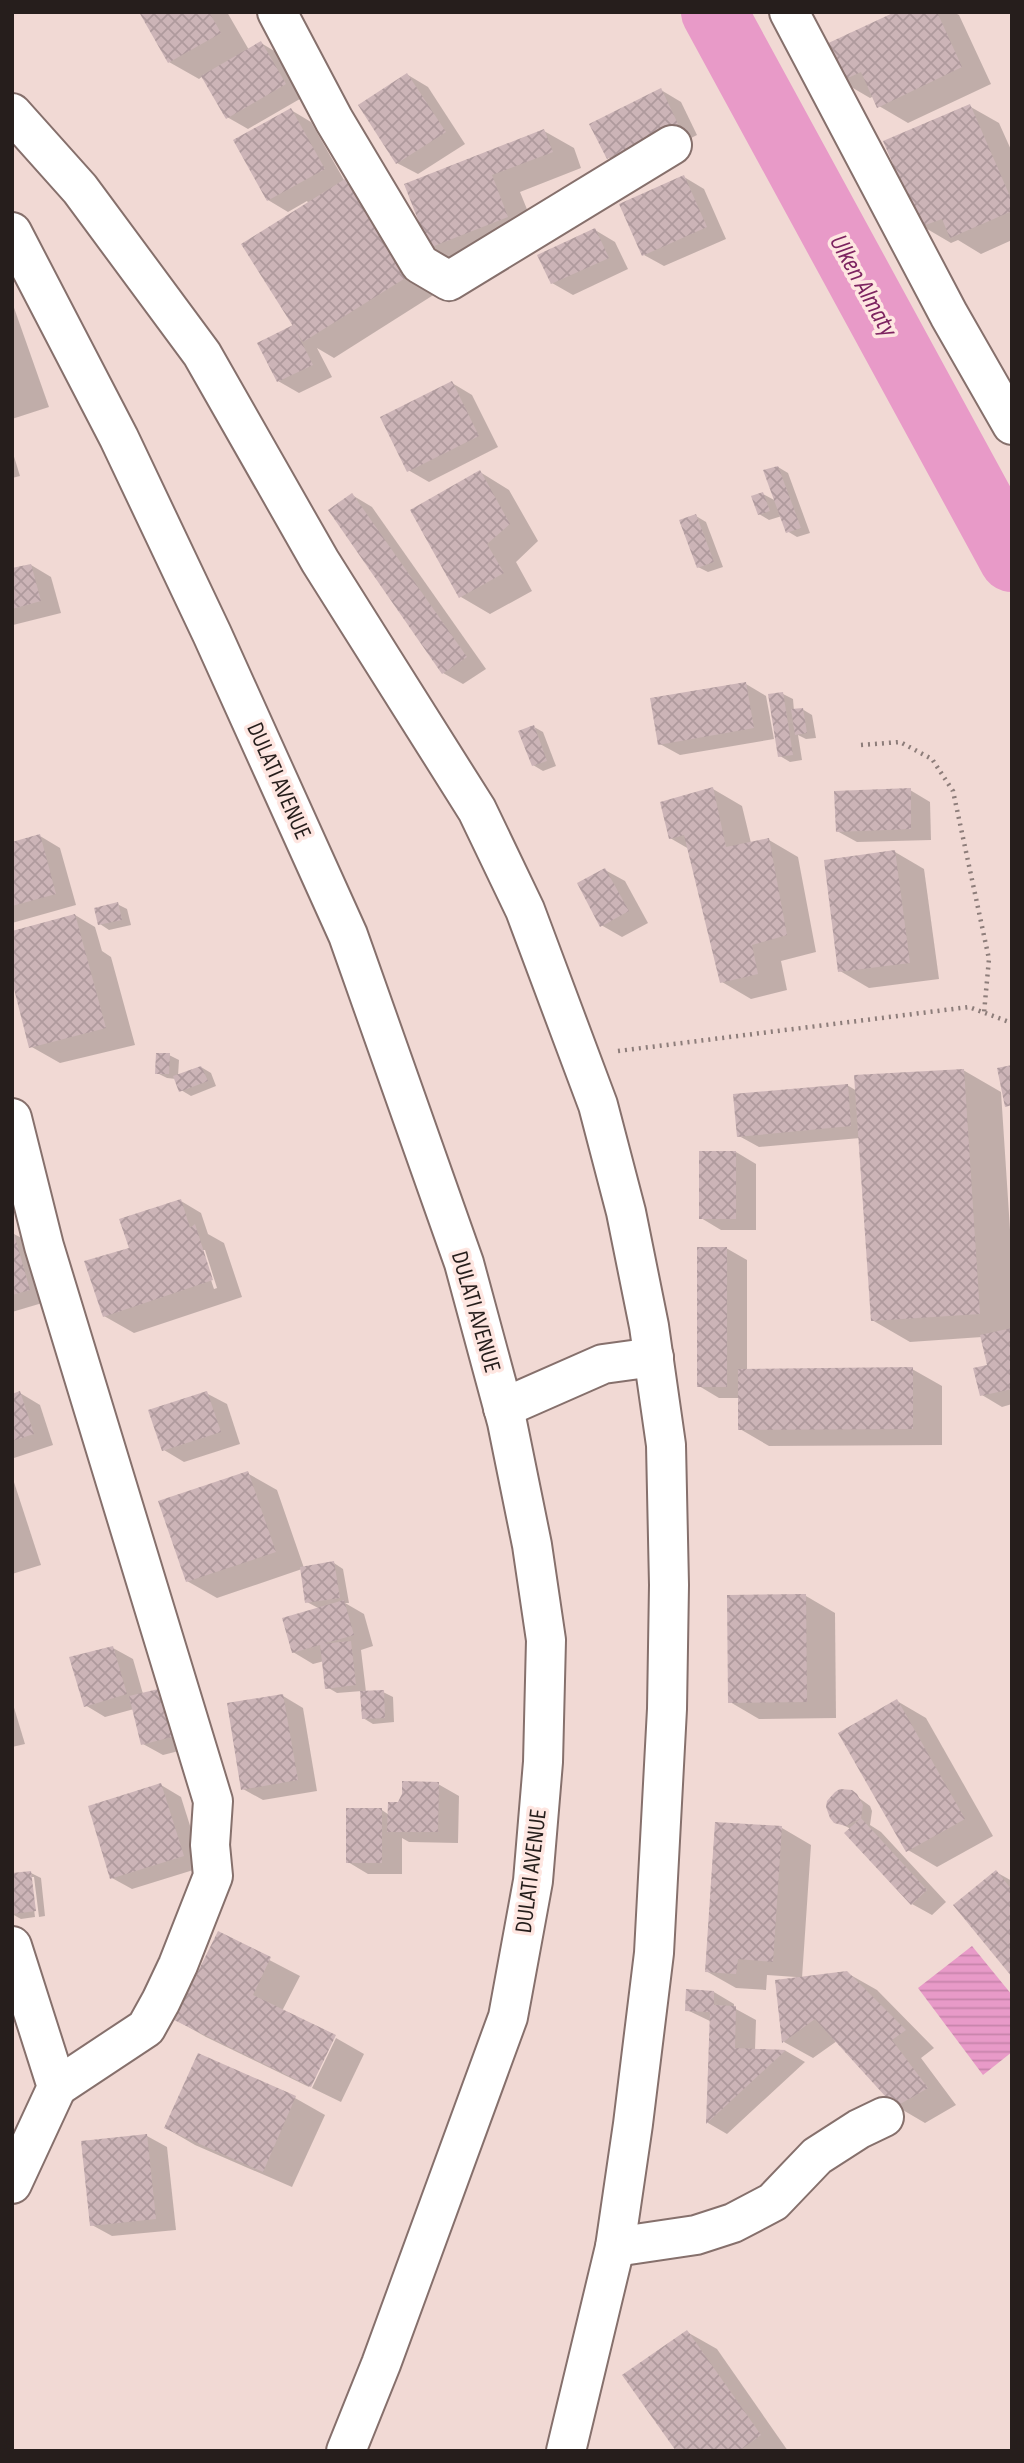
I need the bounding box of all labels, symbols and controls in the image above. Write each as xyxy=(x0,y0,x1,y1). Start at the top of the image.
water label: Ulken Almaty xyxy=(822,229,904,344)
street label: DULATI AVENUE xyxy=(240,718,318,844)
street label: DULATI AVENUE xyxy=(445,1248,507,1376)
street label: DULATI AVENUE xyxy=(509,1807,553,1935)

